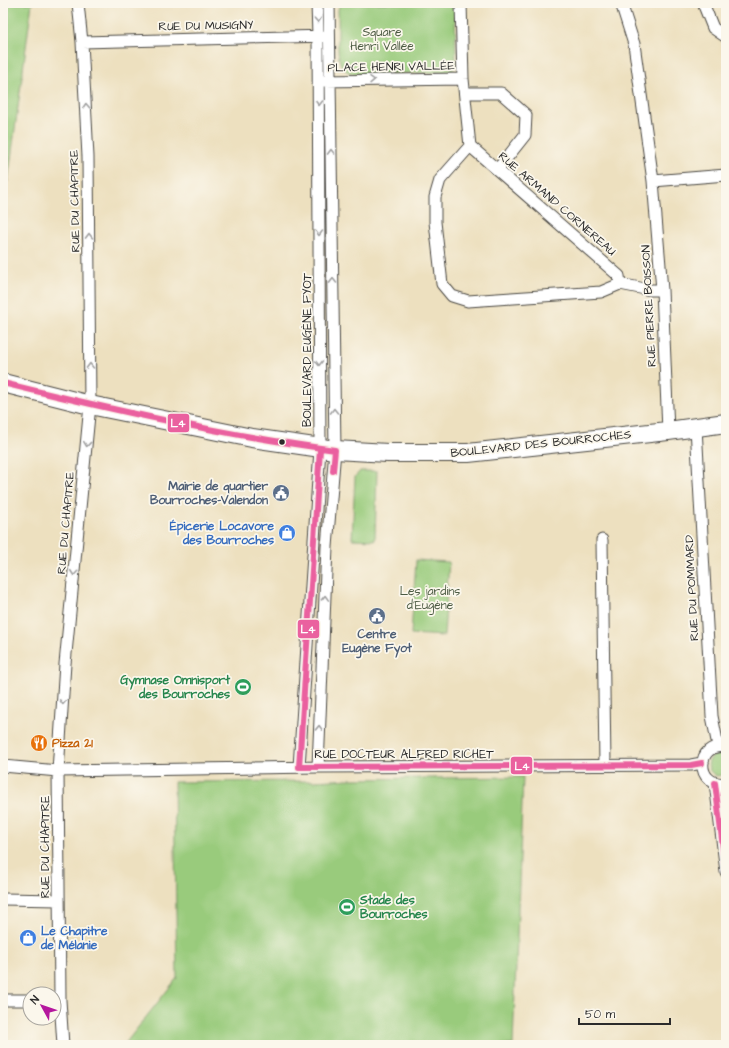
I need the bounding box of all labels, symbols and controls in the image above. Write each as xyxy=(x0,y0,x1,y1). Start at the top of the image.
street label: RUE DU MUSIGNY xyxy=(158,17,254,35)
one-way arrow xyxy=(313,17,322,23)
park label: Square Henri Vallée xyxy=(350,24,414,55)
street label: PLACE HENRI VALLÉE xyxy=(327,57,455,77)
one-way arrow xyxy=(369,76,375,84)
one-way arrow xyxy=(315,100,323,106)
one-way arrow xyxy=(81,103,90,109)
street label: RUE ARMAND CORNEREAU xyxy=(494,148,620,260)
one-way arrow xyxy=(327,149,336,155)
street label: RUE DU CHAPITRE xyxy=(66,150,84,252)
one-way arrow xyxy=(315,230,323,236)
one-way arrow xyxy=(85,233,93,239)
street label: RUE PIERRE BOISSON xyxy=(637,244,661,367)
street label: BOULEVARD EUGÈNE FYOT xyxy=(299,272,316,427)
one-way arrow xyxy=(329,278,337,284)
one-way arrow xyxy=(315,360,323,366)
one-way arrow xyxy=(86,363,94,369)
one-way arrow xyxy=(330,408,338,414)
line badge: L4 xyxy=(167,413,190,433)
text: L4 xyxy=(170,416,186,431)
street label: BOULEVARD DES BOURROCHES xyxy=(450,426,632,462)
unlabelled marker xyxy=(277,437,287,447)
one-way arrow xyxy=(82,441,91,447)
street label: RUE DU CHAPITRE xyxy=(53,471,79,575)
place label: Mairie de quartier Bourroches-Valendon xyxy=(150,478,268,509)
public building icon: Mairie de quartier Bourroches-Valendon xyxy=(271,483,291,503)
place label: Épicerie Locavore des Bourroches xyxy=(170,518,275,549)
shop icon: Épicerie Locavore des Bourroches xyxy=(277,523,297,543)
street label: RUE DU POMMARD xyxy=(681,534,703,641)
one-way arrow xyxy=(70,570,79,576)
park label: Les jardins d'Eugène xyxy=(400,583,460,615)
one-way arrow xyxy=(321,595,329,601)
public building icon: Centre Eugène Fyot xyxy=(367,606,387,626)
line badge: L4 xyxy=(297,619,320,639)
text: L4 xyxy=(300,622,316,637)
place label: Centre Eugène Fyot xyxy=(342,626,412,659)
place label: Gymnase Omnisport des Bourroches xyxy=(120,672,230,703)
sports icon: Gymnase Omnisport des Bourroches xyxy=(233,677,253,697)
one-way arrow xyxy=(58,699,67,705)
one-way arrow xyxy=(315,725,324,731)
restaurant icon: Pizza 21 xyxy=(29,733,49,753)
place label: Pizza 21 xyxy=(52,735,93,752)
street label: RUE DOCTEUR ALFRED RICHET xyxy=(314,746,494,763)
line badge: L4 xyxy=(510,756,533,775)
text: L4 xyxy=(514,759,530,774)
street label: RUE DU CHAPITRE xyxy=(37,796,54,898)
place label: Stade des Bourroches xyxy=(359,892,427,923)
sports icon: Stade des Bourroches xyxy=(337,897,357,917)
place label: Le Chapitre de Mélanie xyxy=(40,923,108,954)
shop icon: Le Chapitre de Mélanie xyxy=(18,928,38,948)
north arrow xyxy=(22,986,62,1026)
text: N xyxy=(27,992,43,1007)
scale bar xyxy=(579,1000,670,1026)
text: 50 m xyxy=(585,1006,616,1023)

